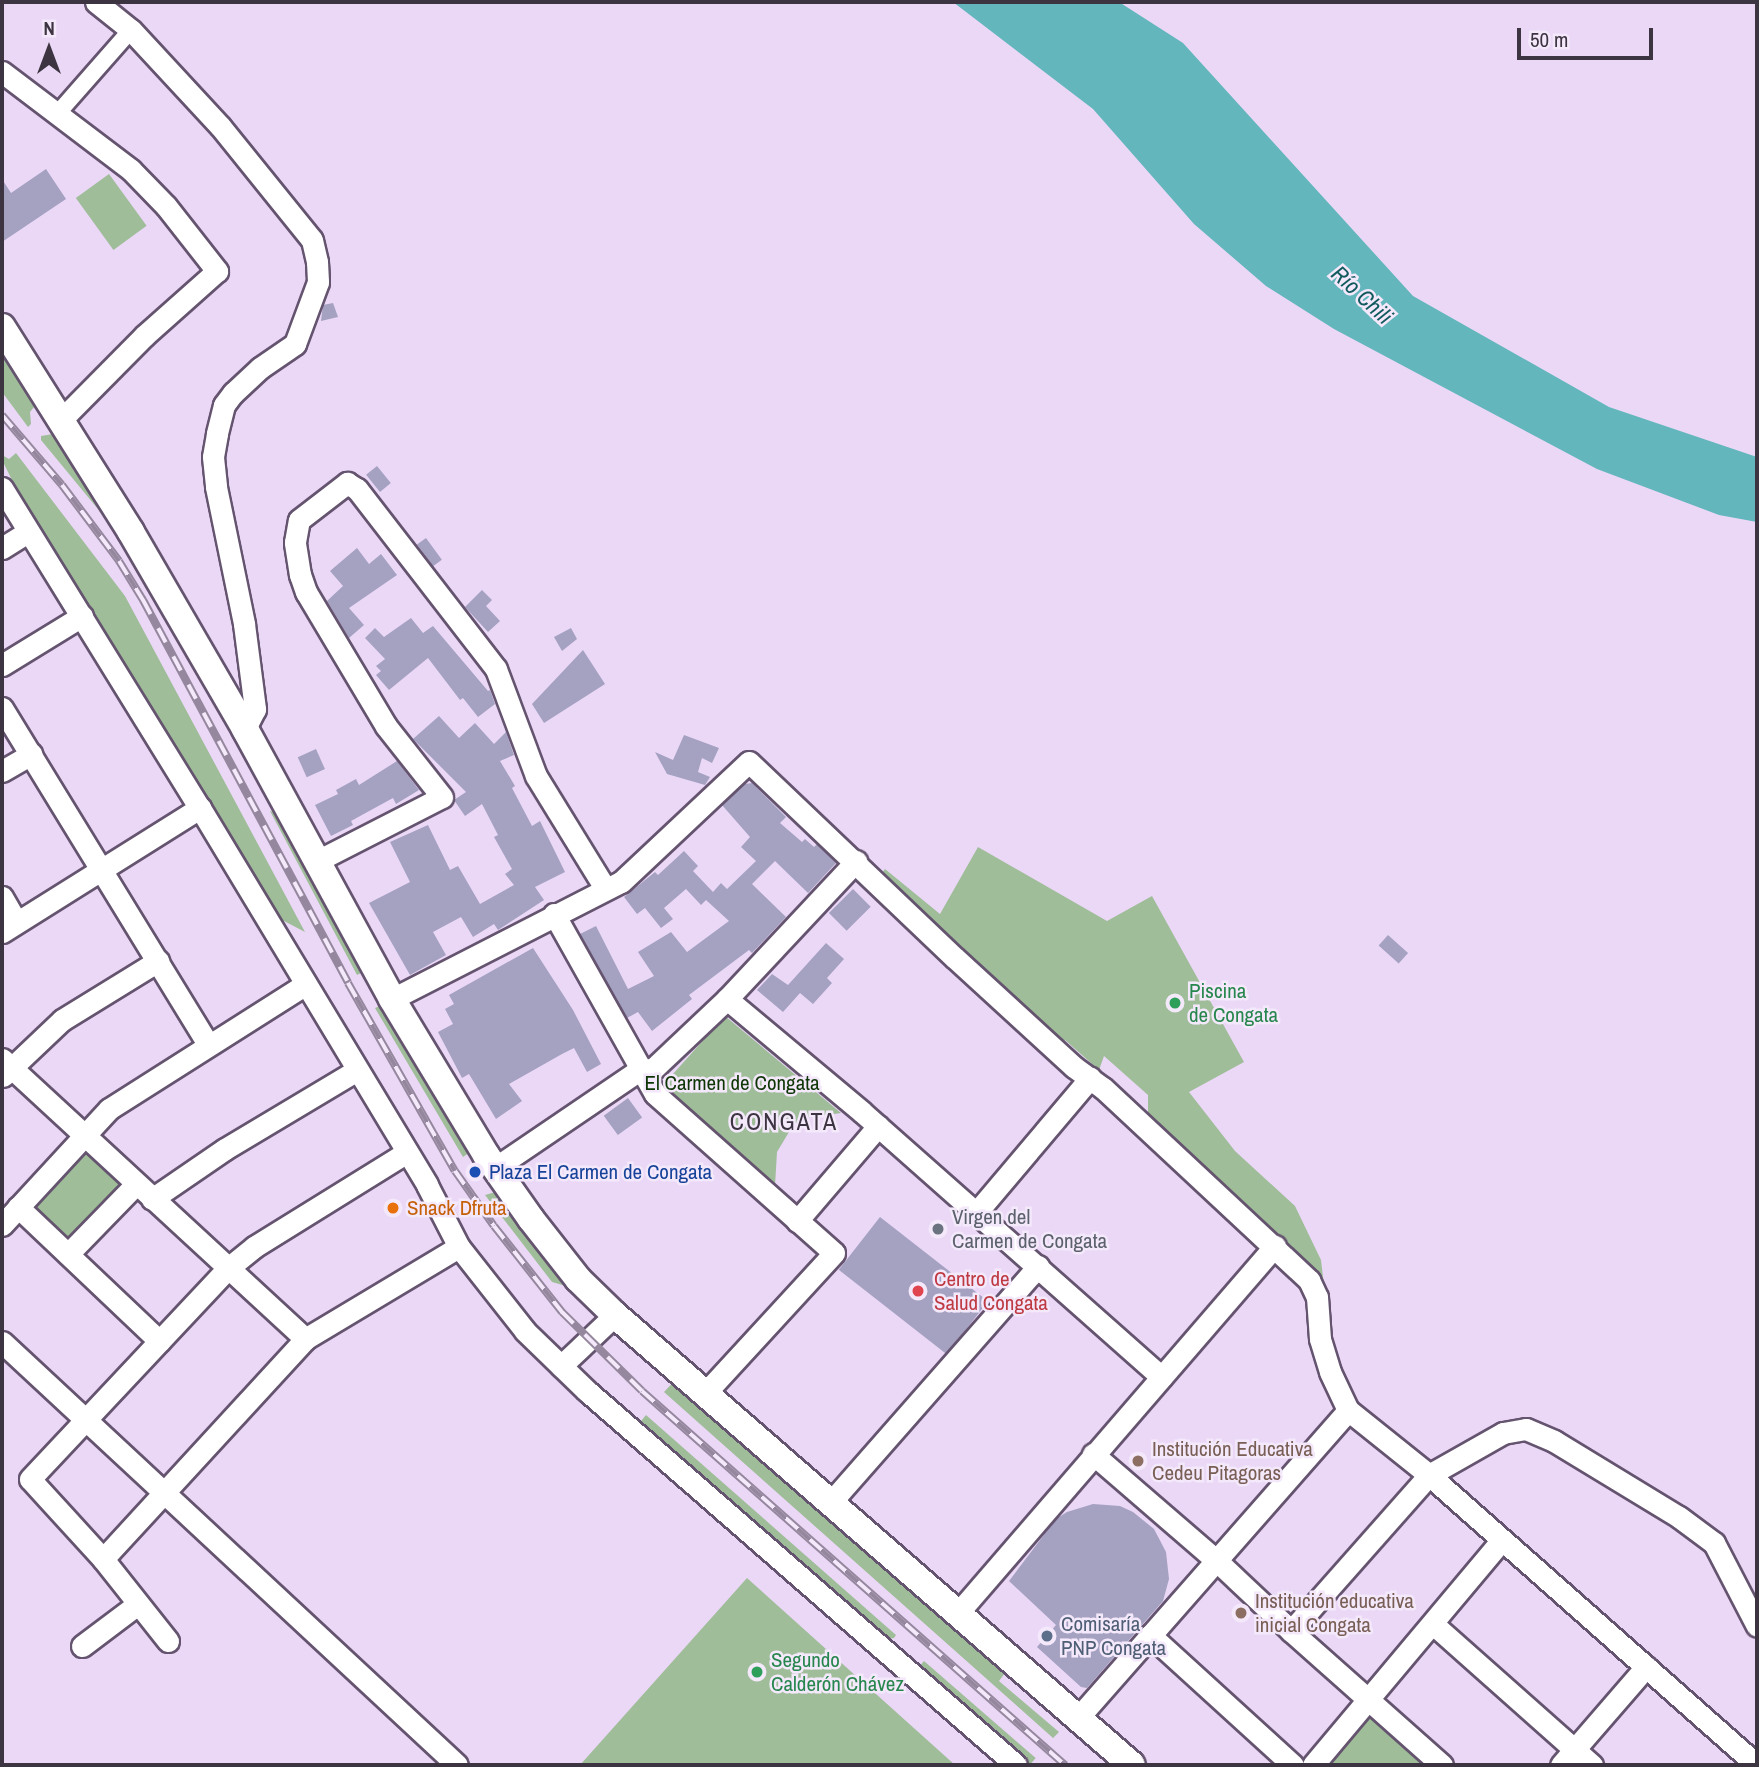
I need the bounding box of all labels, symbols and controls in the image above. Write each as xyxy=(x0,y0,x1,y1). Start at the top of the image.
north arrow xyxy=(14,14,84,84)
scale bar xyxy=(1521,14,1658,58)
text: N xyxy=(43,15,55,41)
text: 50 m xyxy=(1530,25,1568,54)
water label: Río Chili xyxy=(1326,260,1398,330)
place label: Piscina de Congata xyxy=(1189,978,1278,1028)
marker: Piscina de Congata xyxy=(1167,995,1183,1011)
park label: El Carmen de Congata xyxy=(644,1070,820,1096)
district label: CONGATA xyxy=(731,1108,837,1136)
place label: Plaza El Carmen de Congata xyxy=(489,1159,712,1185)
marker: Plaza El Carmen de Congata xyxy=(467,1164,483,1180)
place label: Snack Dfruta xyxy=(407,1195,507,1221)
marker: Snack Dfruta xyxy=(385,1200,401,1216)
place label: Virgen del Carmen de Congata xyxy=(952,1204,1107,1254)
marker: Virgen del Carmen de Congata xyxy=(930,1221,946,1237)
place label: Centro de Salud Congata xyxy=(934,1266,1048,1316)
marker: Centro de Salud Congata xyxy=(908,1281,928,1301)
place label: Institución Educativa Cedeu Pitagoras xyxy=(1152,1436,1313,1486)
marker: Institución Educativa Cedeu Pitagoras xyxy=(1130,1453,1146,1469)
place label: Institución educativa inicial Congata xyxy=(1255,1588,1414,1638)
marker: Institución educativa inicial Congata xyxy=(1233,1605,1249,1621)
place label: Comisaría PNP Congata xyxy=(1061,1611,1166,1661)
marker: Comisaría PNP Congata xyxy=(1039,1628,1055,1644)
place label: Segundo Calderón Chávez xyxy=(771,1647,904,1697)
marker: Segundo Calderón Chávez xyxy=(749,1664,765,1680)

